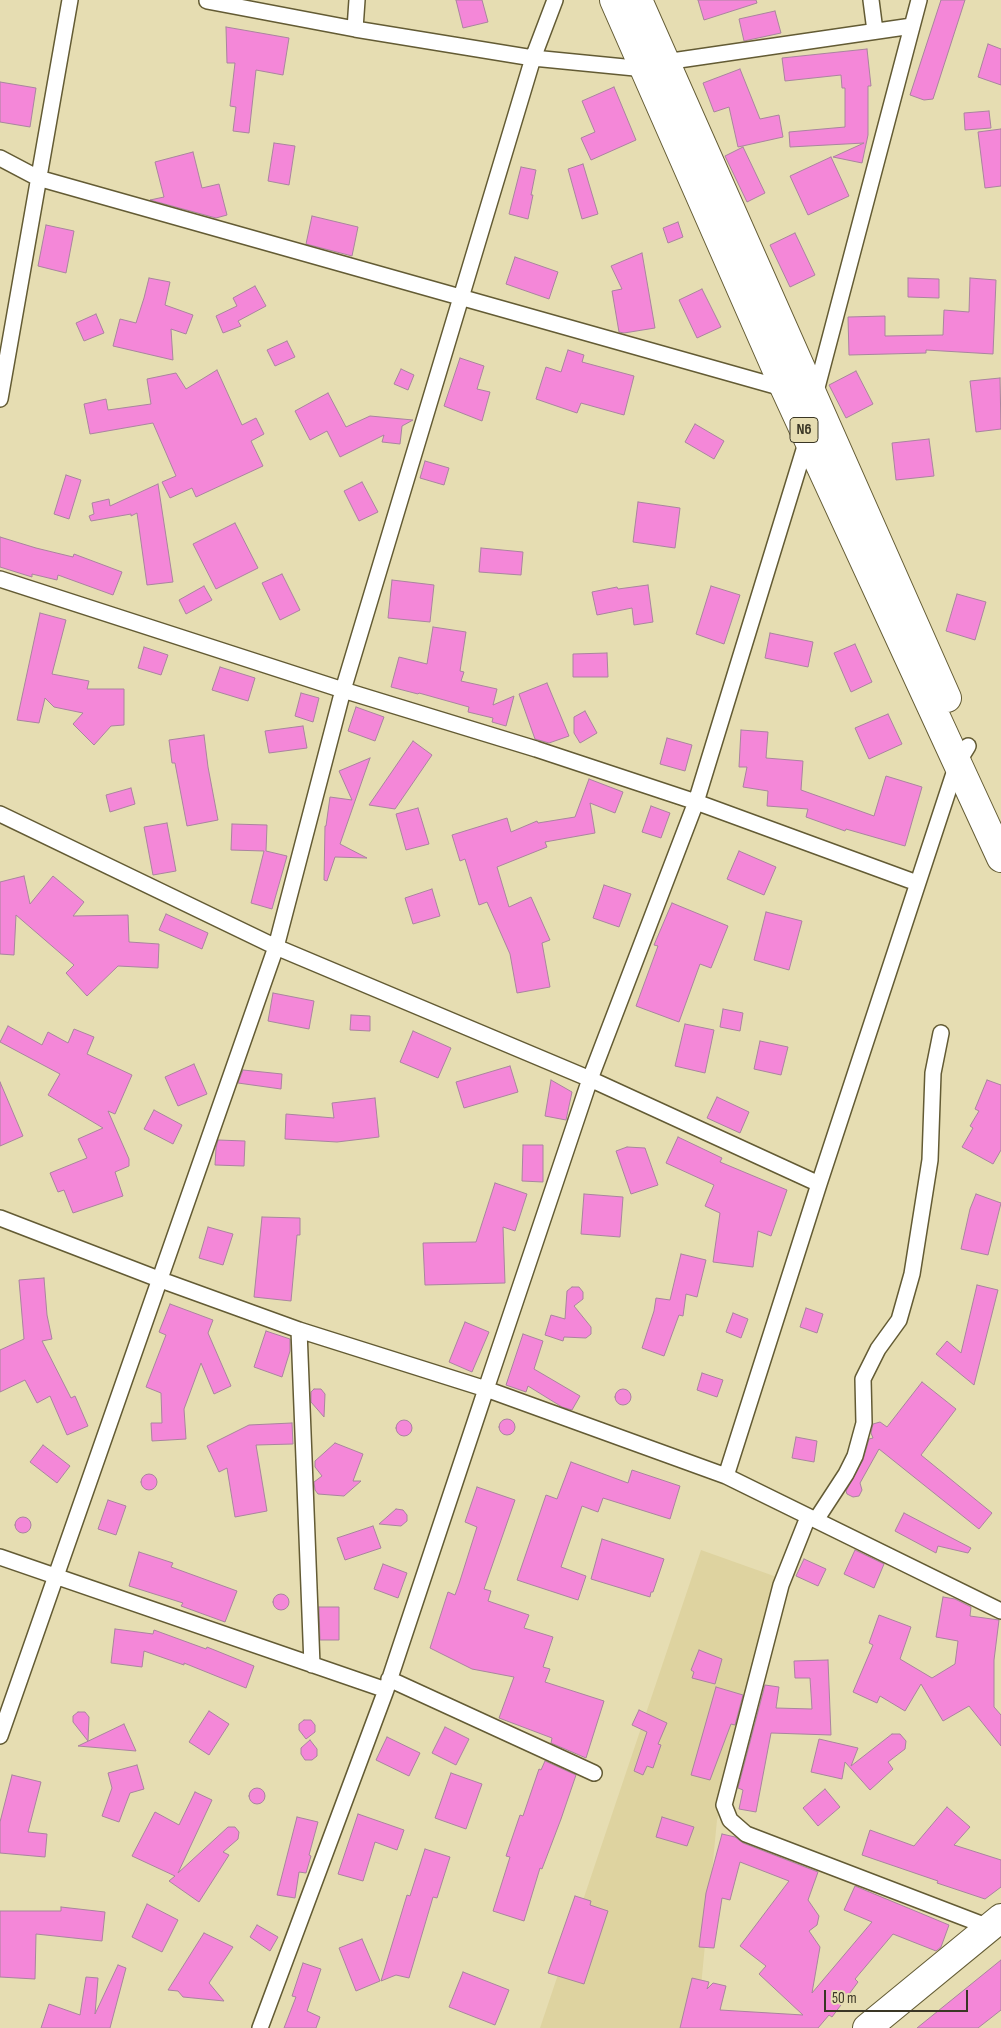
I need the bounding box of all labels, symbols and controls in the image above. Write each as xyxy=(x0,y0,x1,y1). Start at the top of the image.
road number: N6 xyxy=(790,418,818,442)
scale bar xyxy=(826,1980,970,2012)
text: 50 m xyxy=(832,1989,857,2008)

